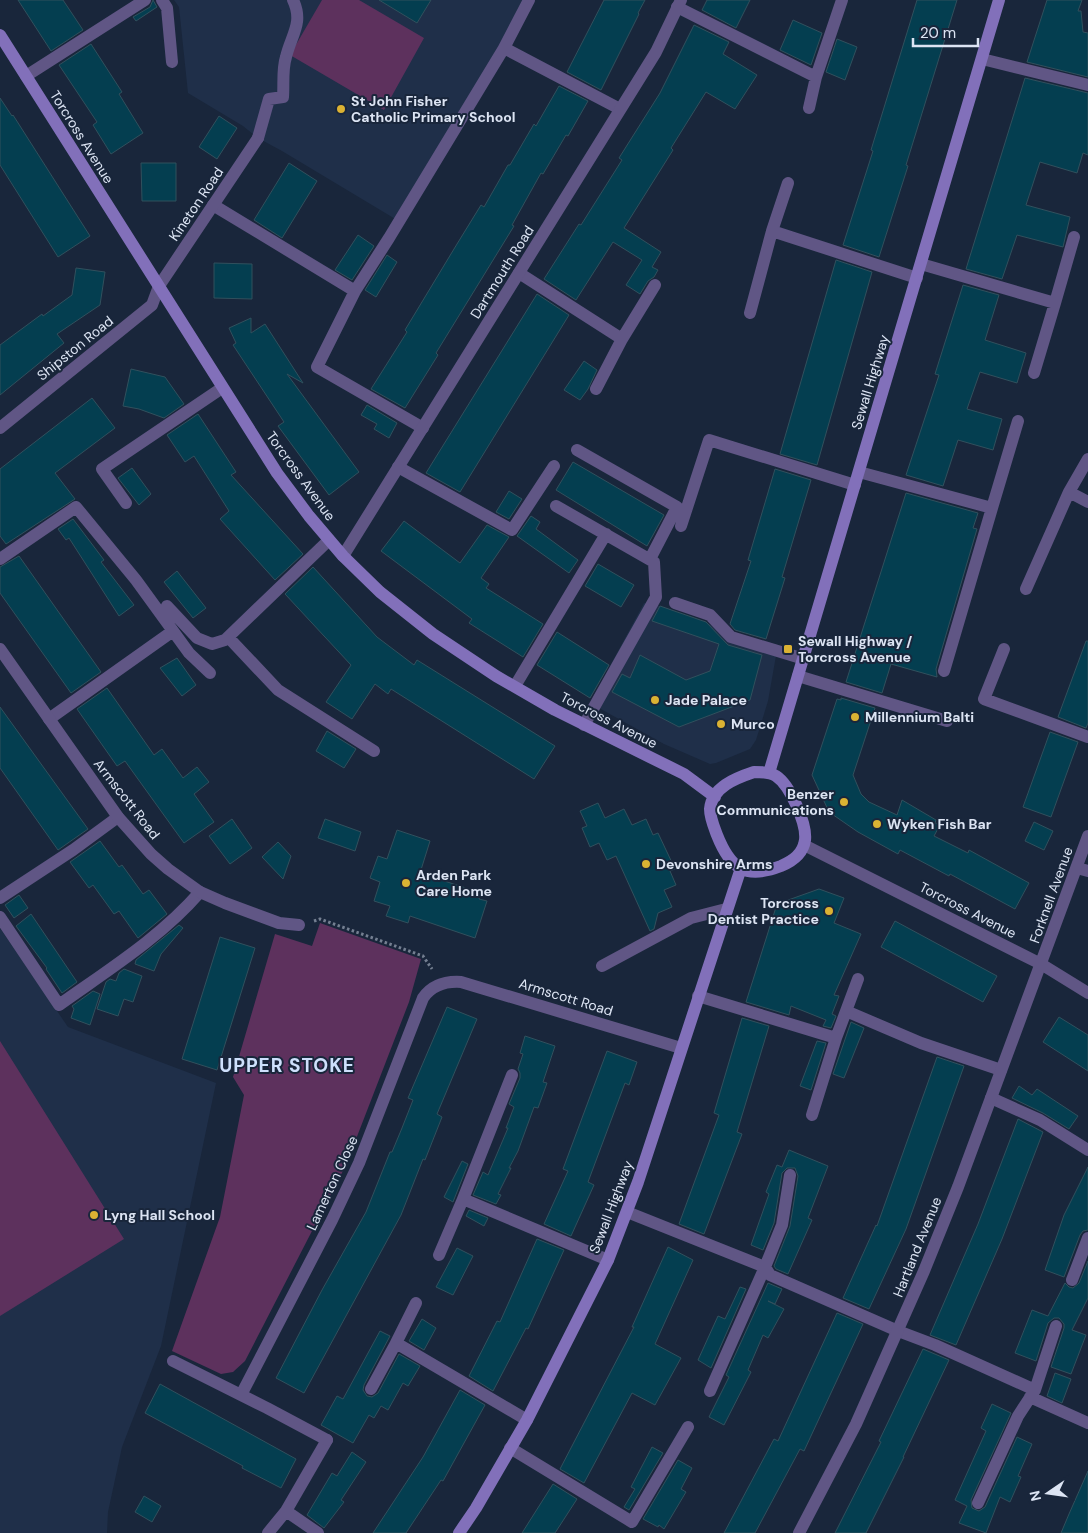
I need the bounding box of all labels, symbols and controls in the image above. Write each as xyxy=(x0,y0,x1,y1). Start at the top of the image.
scale bar xyxy=(913,15,978,47)
text: 20 m xyxy=(920,23,956,43)
street label: Torcross Avenue xyxy=(46,87,118,187)
place label: St John Fisher Catholic Primary School xyxy=(351,92,516,126)
marker: St John Fisher Catholic Primary School xyxy=(335,103,347,115)
street label: Kineton Road xyxy=(165,164,227,244)
street label: Dartmouth Road xyxy=(466,222,538,322)
street label: Shipston Road xyxy=(33,312,117,384)
street label: Sewall Highway xyxy=(847,332,893,432)
street label: Torcross Avenue xyxy=(262,428,340,524)
place label: Sewall Highway / Torcross Avenue xyxy=(798,632,912,666)
marker: Sewall Highway / Torcross Avenue xyxy=(782,643,794,655)
street label: Torcross Avenue xyxy=(558,688,661,752)
place label: Jade Palace xyxy=(665,691,747,709)
marker: Jade Palace xyxy=(649,694,661,706)
place label: Millennium Balti xyxy=(865,708,974,726)
marker: Millennium Balti xyxy=(849,711,861,723)
place label: Murco xyxy=(731,715,775,733)
marker: Murco xyxy=(715,718,727,730)
street label: Armscott Road xyxy=(90,755,164,843)
place label: Benzer Communications xyxy=(717,785,834,819)
marker: Benzer Communications xyxy=(838,796,850,808)
place label: Wyken Fish Bar xyxy=(887,815,992,833)
marker: Wyken Fish Bar xyxy=(871,818,883,830)
street label: Forknell Avenue xyxy=(1025,844,1077,946)
place label: Devonshire Arms xyxy=(656,855,772,873)
marker: Devonshire Arms xyxy=(640,858,652,870)
place label: Arden Park Care Home xyxy=(416,866,492,900)
marker: Arden Park Care Home xyxy=(400,877,412,889)
street label: Torcross Avenue xyxy=(917,878,1020,942)
place label: Torcross Dentist Practice xyxy=(708,894,819,928)
marker: Torcross Dentist Practice xyxy=(823,905,835,917)
street label: Armscott Road xyxy=(517,974,615,1020)
district label: UPPER STOKE xyxy=(219,1053,355,1078)
street label: Lamerton Close xyxy=(302,1133,362,1233)
street label: Sewall Highway xyxy=(585,1158,637,1256)
street label: Hartland Avenue xyxy=(889,1194,945,1300)
place label: Lyng Hall School xyxy=(104,1206,215,1224)
marker: Lyng Hall School xyxy=(88,1209,100,1221)
north arrow xyxy=(1023,1468,1073,1518)
text: N xyxy=(1025,1489,1045,1503)

